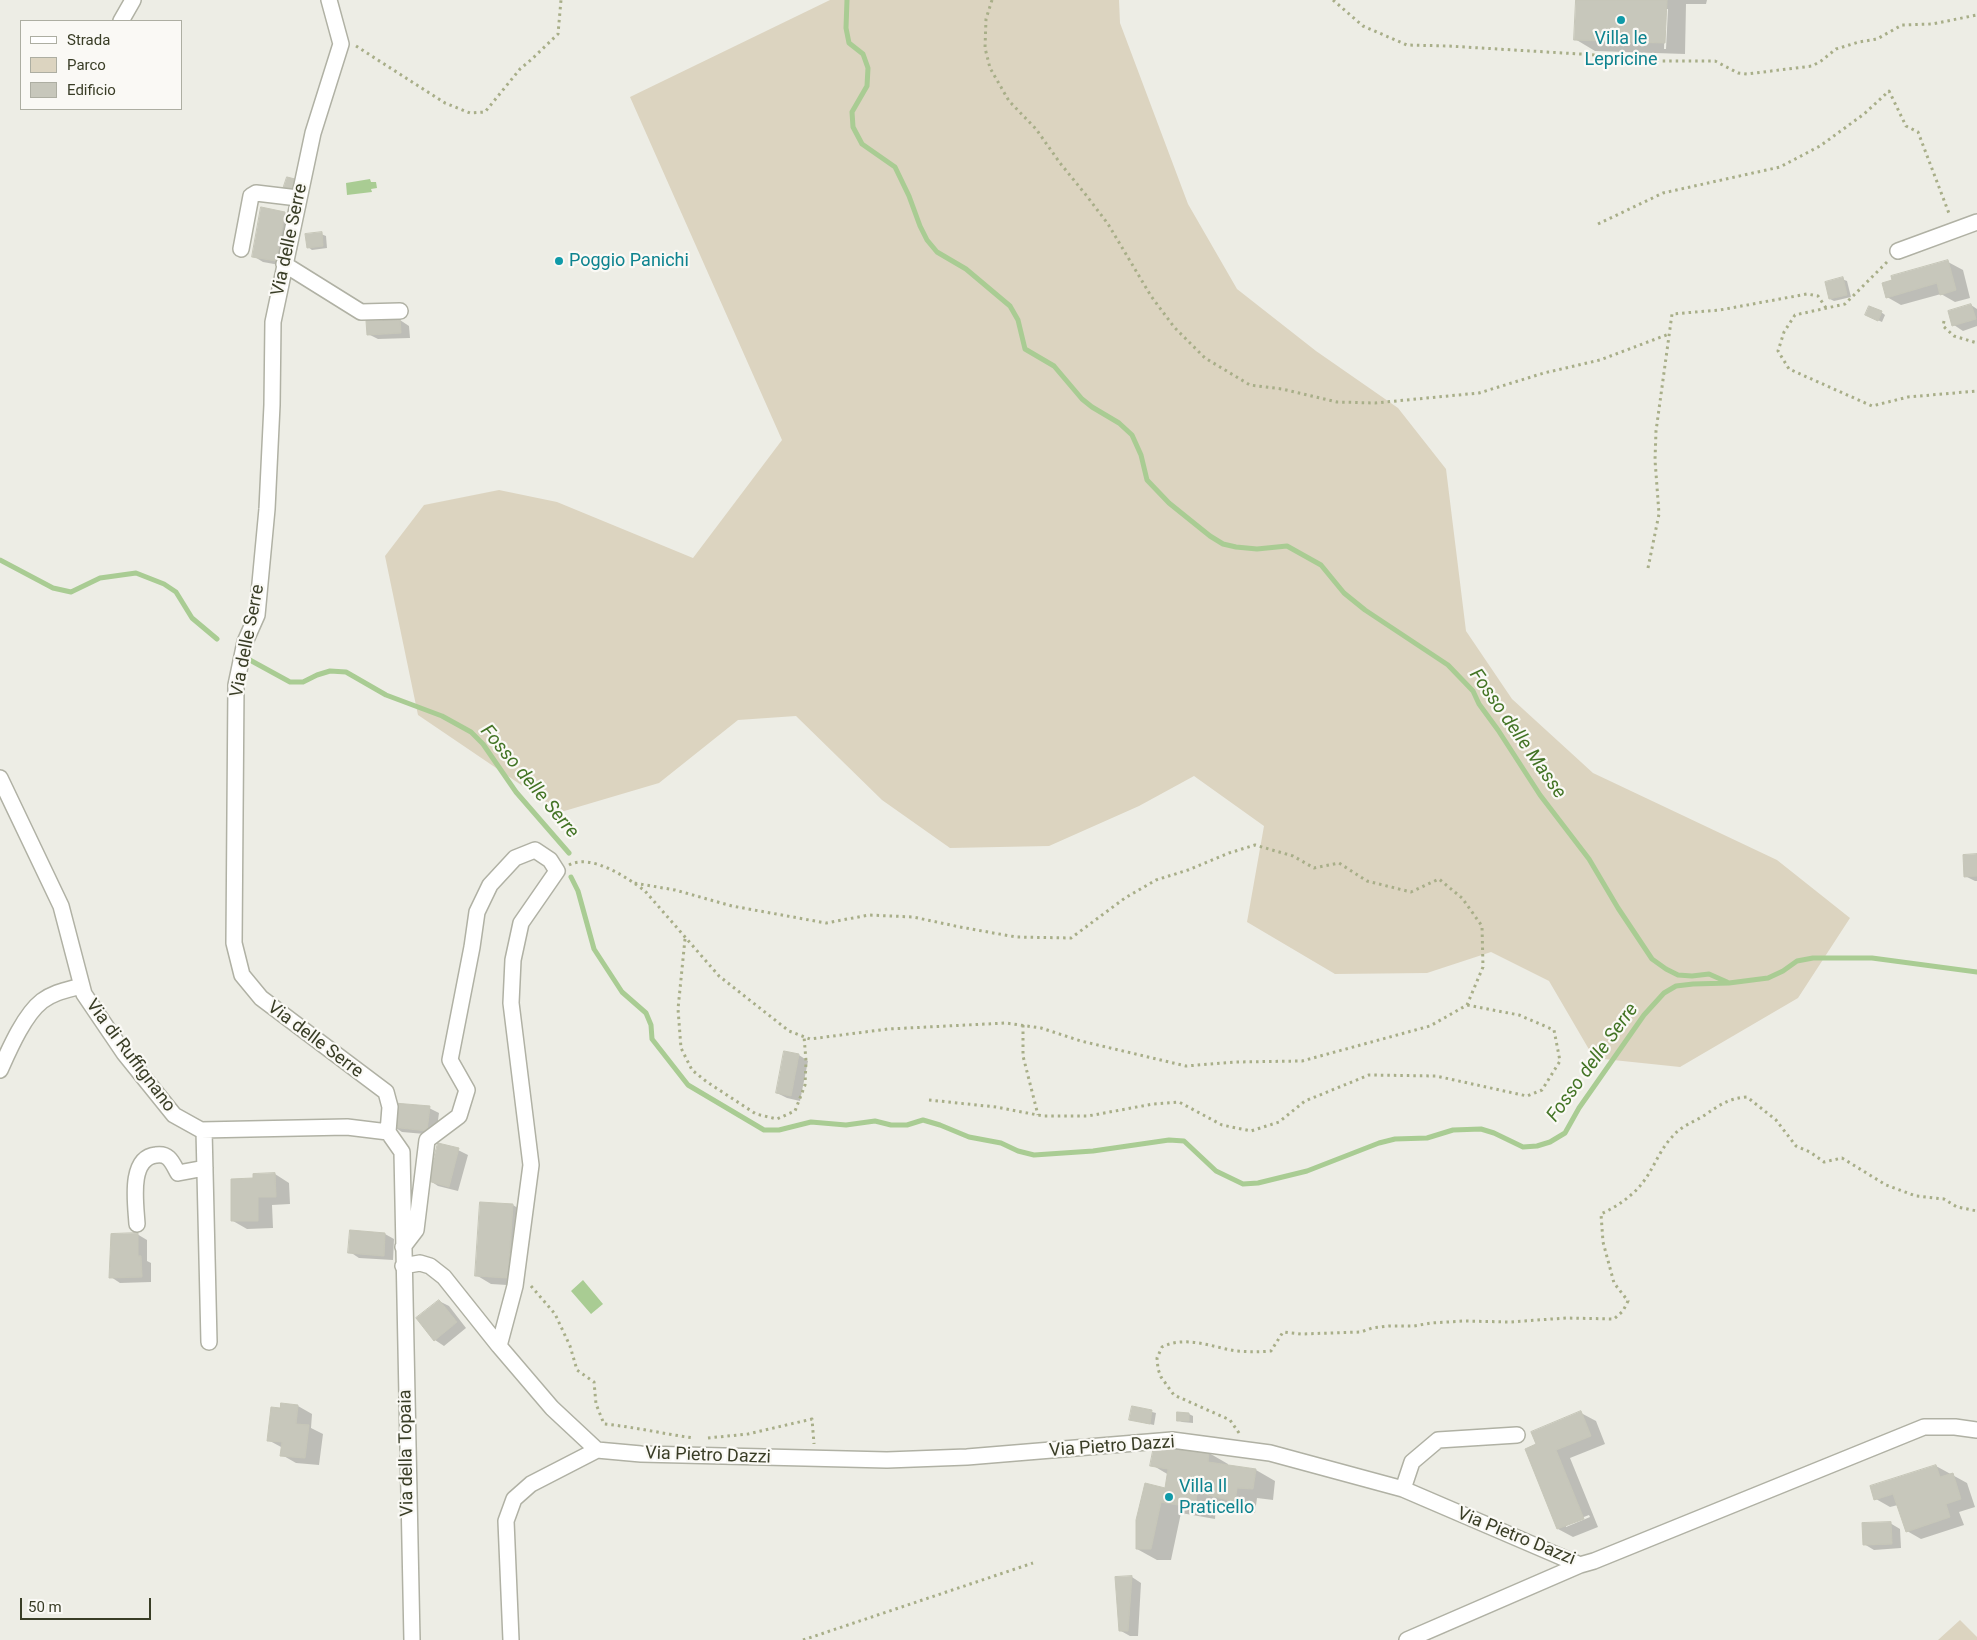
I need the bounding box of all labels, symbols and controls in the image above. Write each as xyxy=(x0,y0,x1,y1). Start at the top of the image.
marker: Villa le Lepricine xyxy=(1615,14,1627,26)
legend xyxy=(20,20,182,110)
place label: Villa le Lepricine xyxy=(1584,28,1658,70)
text: Strada xyxy=(67,31,110,49)
text: Parco xyxy=(67,56,106,74)
text: Edificio xyxy=(67,81,116,99)
street label: Via delle Serre xyxy=(268,182,312,298)
place label: Poggio Panichi xyxy=(569,250,689,272)
marker: Poggio Panichi xyxy=(553,255,565,267)
street label: Via delle Serre xyxy=(226,583,270,699)
water label: Fosso delle Masse xyxy=(1464,665,1570,803)
water label: Fosso delle Serre xyxy=(475,721,583,843)
street label: Via di Ruffignano xyxy=(81,995,179,1117)
street label: Via delle Serre xyxy=(263,997,367,1083)
water label: Fosso delle Serre xyxy=(1542,999,1644,1127)
street label: Via della Topaia xyxy=(395,1389,419,1517)
street label: Via Pietro Dazzi xyxy=(1049,1432,1175,1462)
street label: Via Pietro Dazzi xyxy=(645,1443,771,1469)
place label: Villa Il Praticello xyxy=(1179,1476,1254,1518)
marker: Villa Il Praticello xyxy=(1163,1491,1175,1503)
street label: Via Pietro Dazzi xyxy=(1454,1503,1578,1571)
scale bar xyxy=(22,1588,154,1620)
text: 50 m xyxy=(28,1598,62,1616)

